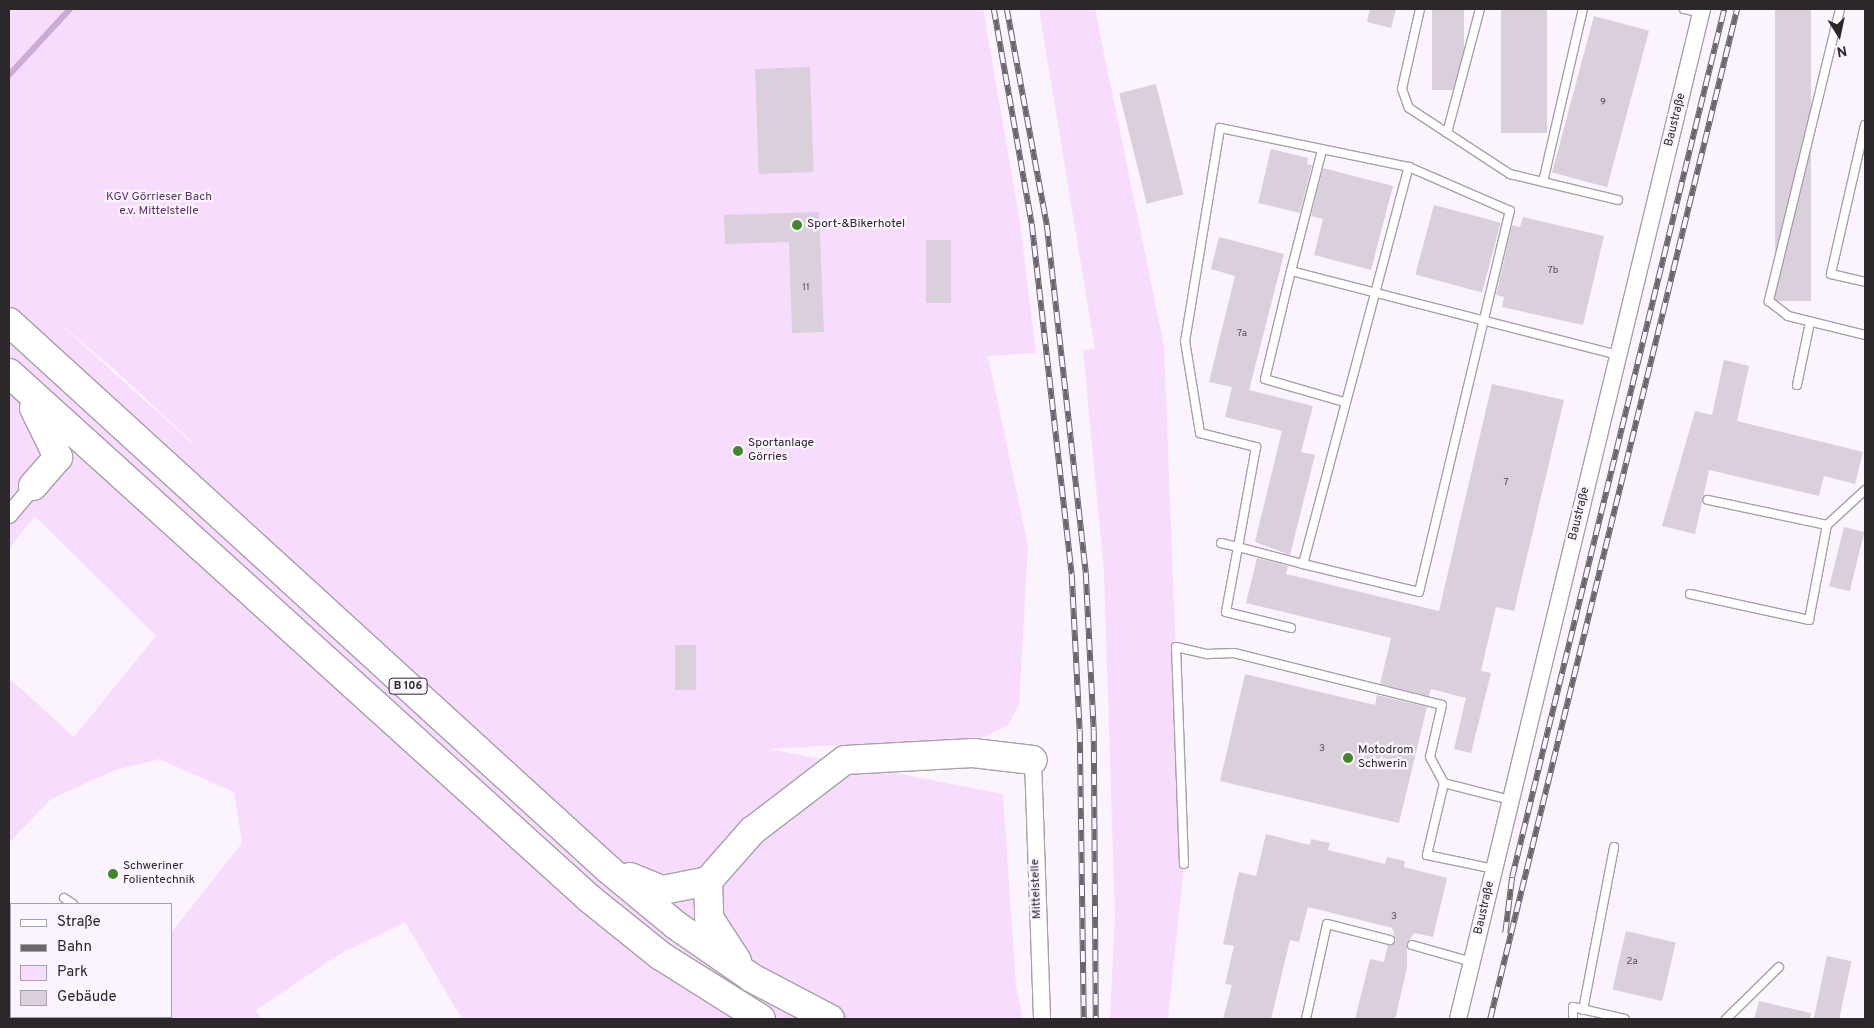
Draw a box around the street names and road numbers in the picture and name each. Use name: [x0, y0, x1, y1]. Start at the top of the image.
street label: Baustraße: [1662, 92, 1690, 148]
street label: Baustraße: [1566, 486, 1594, 542]
road number: B 106: [388, 678, 428, 694]
street label: Mittelstelle: [1029, 859, 1045, 919]
street label: Baustraße: [1472, 880, 1498, 936]

